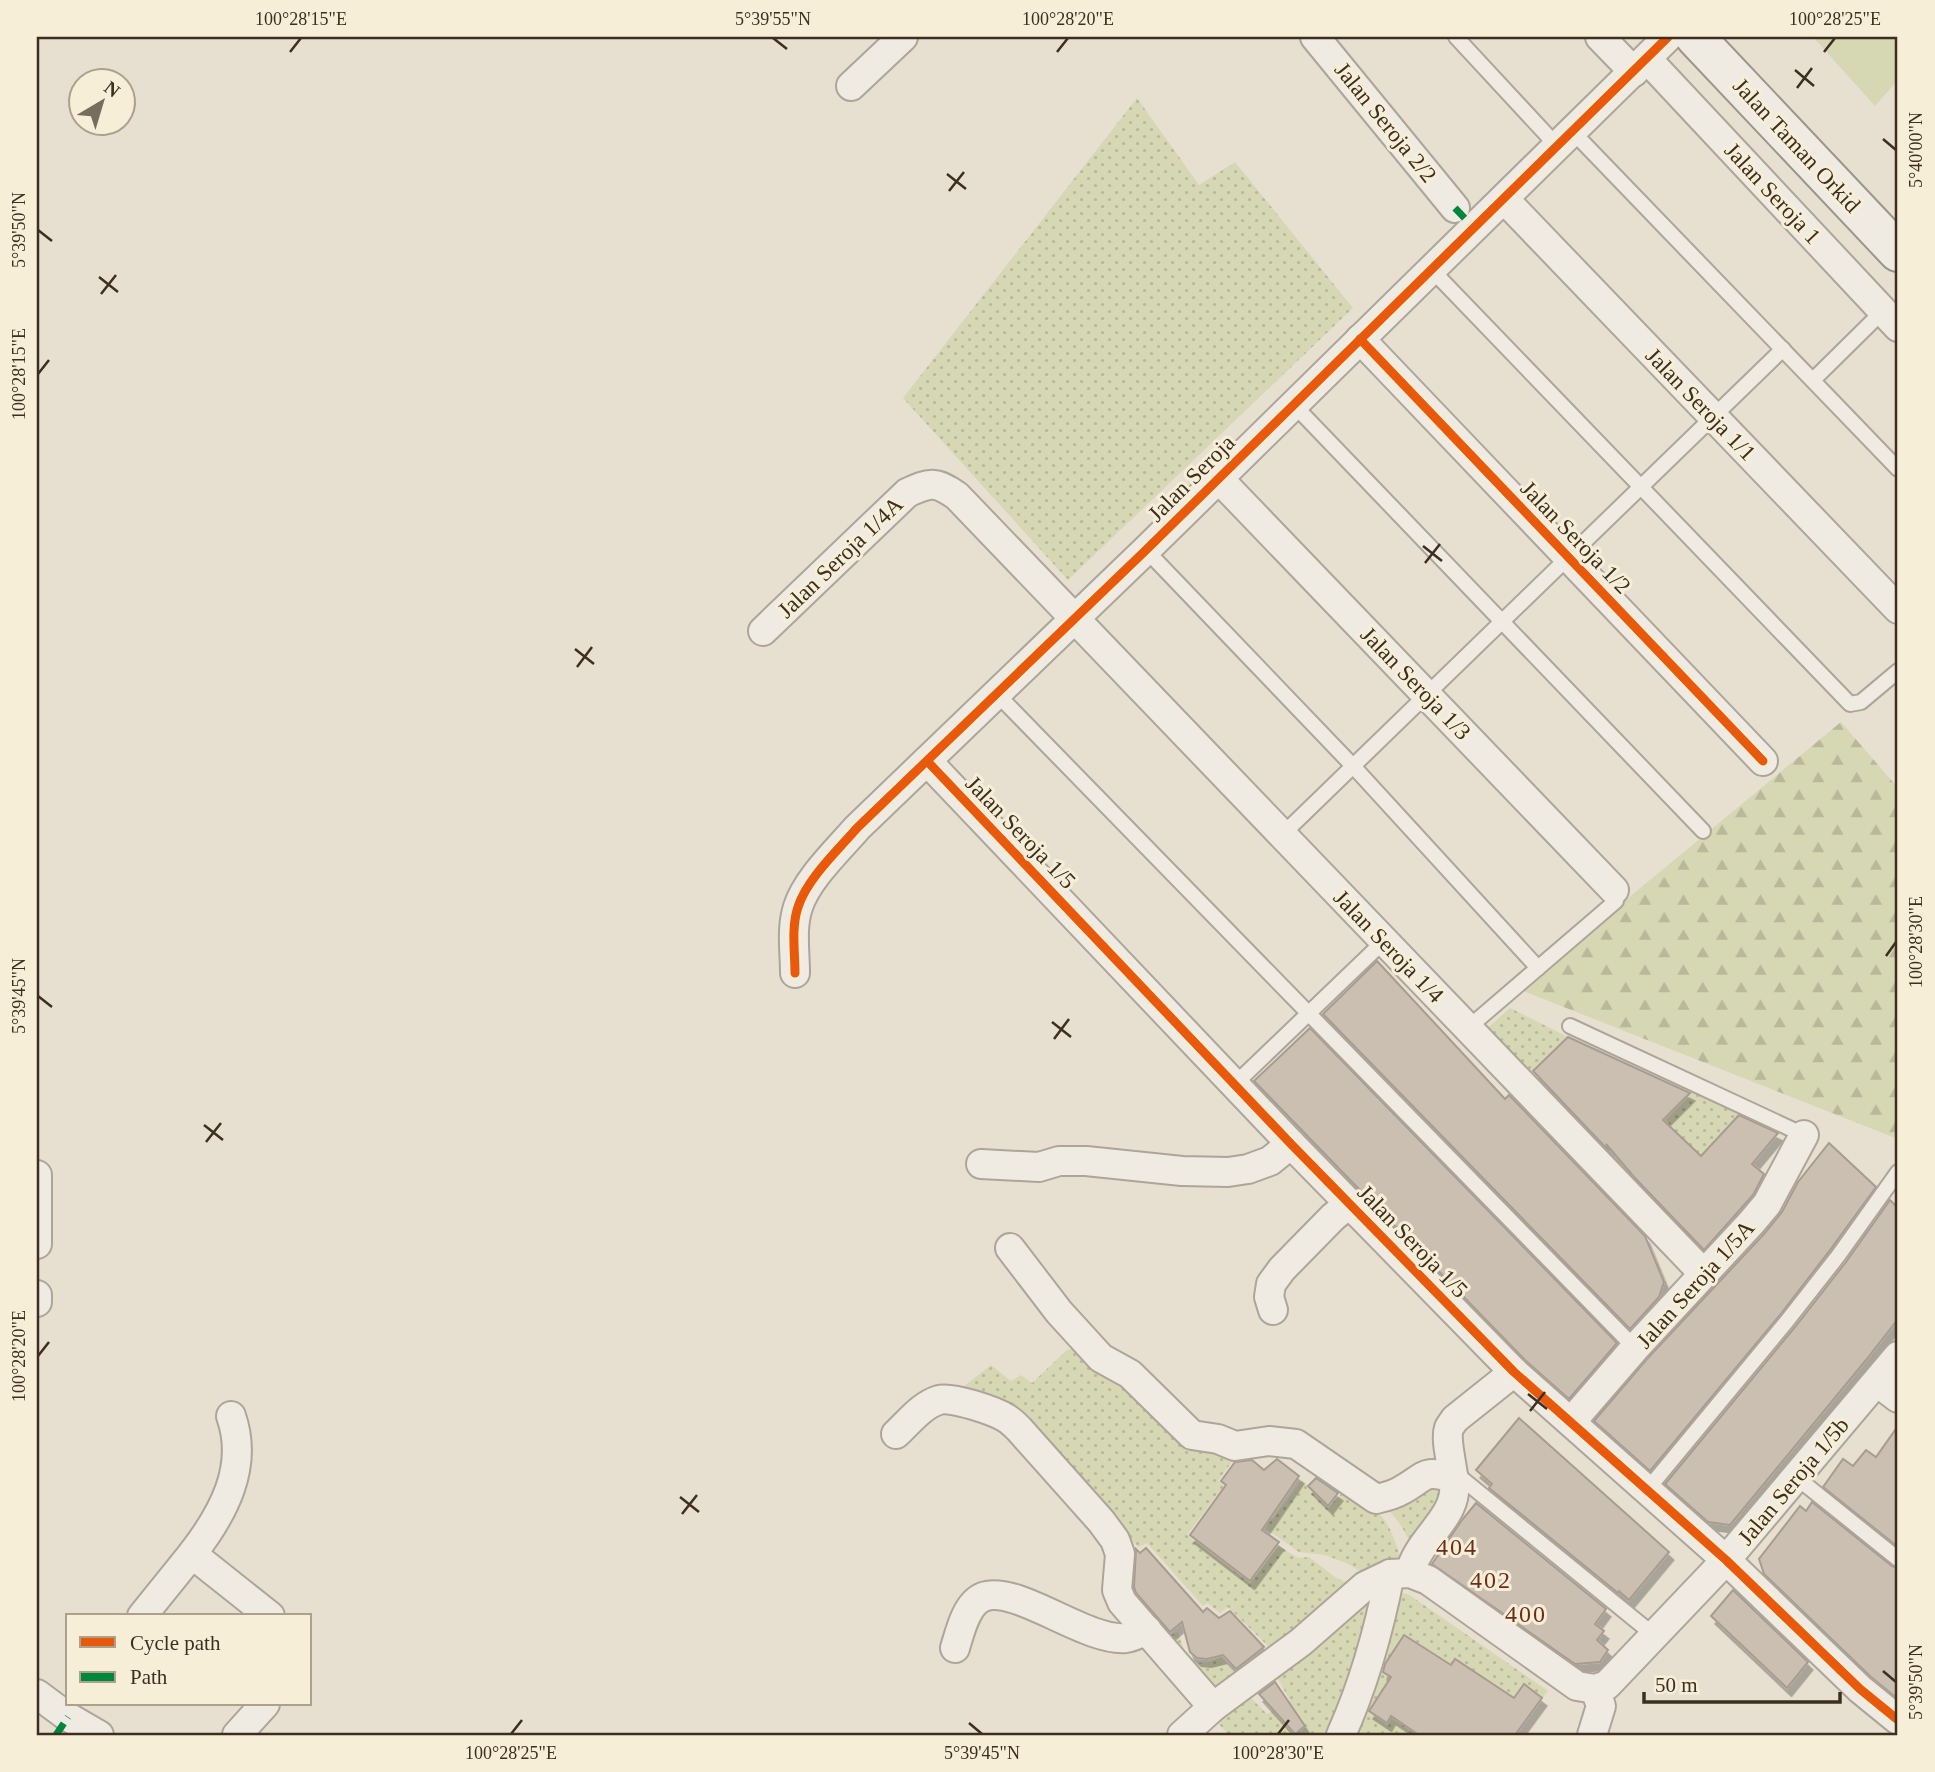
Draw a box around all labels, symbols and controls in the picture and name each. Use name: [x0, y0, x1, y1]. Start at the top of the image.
text: 100°28'15"E: [255, 9, 347, 29]
text: 5°39'55"N: [735, 9, 811, 29]
text: 100°28'20"E: [1022, 9, 1114, 29]
text: 100°28'25"E: [1789, 9, 1881, 29]
street label: Jalan Seroja 2/2: [1330, 57, 1442, 187]
north arrow: [66, 66, 136, 136]
street label: Jalan Taman Orkid: [1728, 73, 1866, 218]
text: N: [100, 76, 124, 102]
text: 5°40'00"N: [1906, 112, 1926, 188]
street label: Jalan Seroja 1: [1719, 138, 1826, 249]
text: 5°39'50"N: [9, 192, 29, 268]
text: 100°28'15"E: [9, 328, 29, 420]
street label: Jalan Seroja 1/1: [1641, 343, 1761, 466]
street label: Jalan Seroja: [1143, 430, 1240, 527]
street label: Jalan Seroja 1/2: [1516, 476, 1636, 599]
street label: Jalan Seroja 1/4A: [773, 491, 908, 623]
street label: Jalan Seroja 1/3: [1356, 622, 1476, 745]
street label: Jalan Seroja 1/5: [961, 771, 1081, 894]
street label: Jalan Seroja 1/4: [1329, 885, 1449, 1008]
text: 100°28'30"E: [1906, 896, 1926, 988]
text: 5°39'45"N: [9, 958, 29, 1034]
street label: Jalan Seroja 1/5: [1353, 1180, 1473, 1303]
street label: Jalan Seroja 1/5A: [1631, 1215, 1760, 1353]
text: 100°28'20"E: [9, 1310, 29, 1402]
street label: Jalan Seroja 1/5b: [1733, 1413, 1854, 1550]
district label: 404: [1436, 1534, 1478, 1560]
district label: 402: [1470, 1567, 1512, 1593]
district label: 400: [1505, 1601, 1547, 1627]
legend: [66, 1614, 312, 1706]
text: Cycle path: [130, 1631, 221, 1655]
text: 5°39'50"N: [1906, 1644, 1926, 1720]
scale bar: [1644, 1660, 1840, 1704]
text: Path: [130, 1665, 168, 1689]
text: 50 m: [1655, 1673, 1698, 1697]
text: 100°28'25"E: [465, 1743, 557, 1763]
text: 5°39'45"N: [944, 1743, 1020, 1763]
text: 100°28'30"E: [1232, 1743, 1324, 1763]

